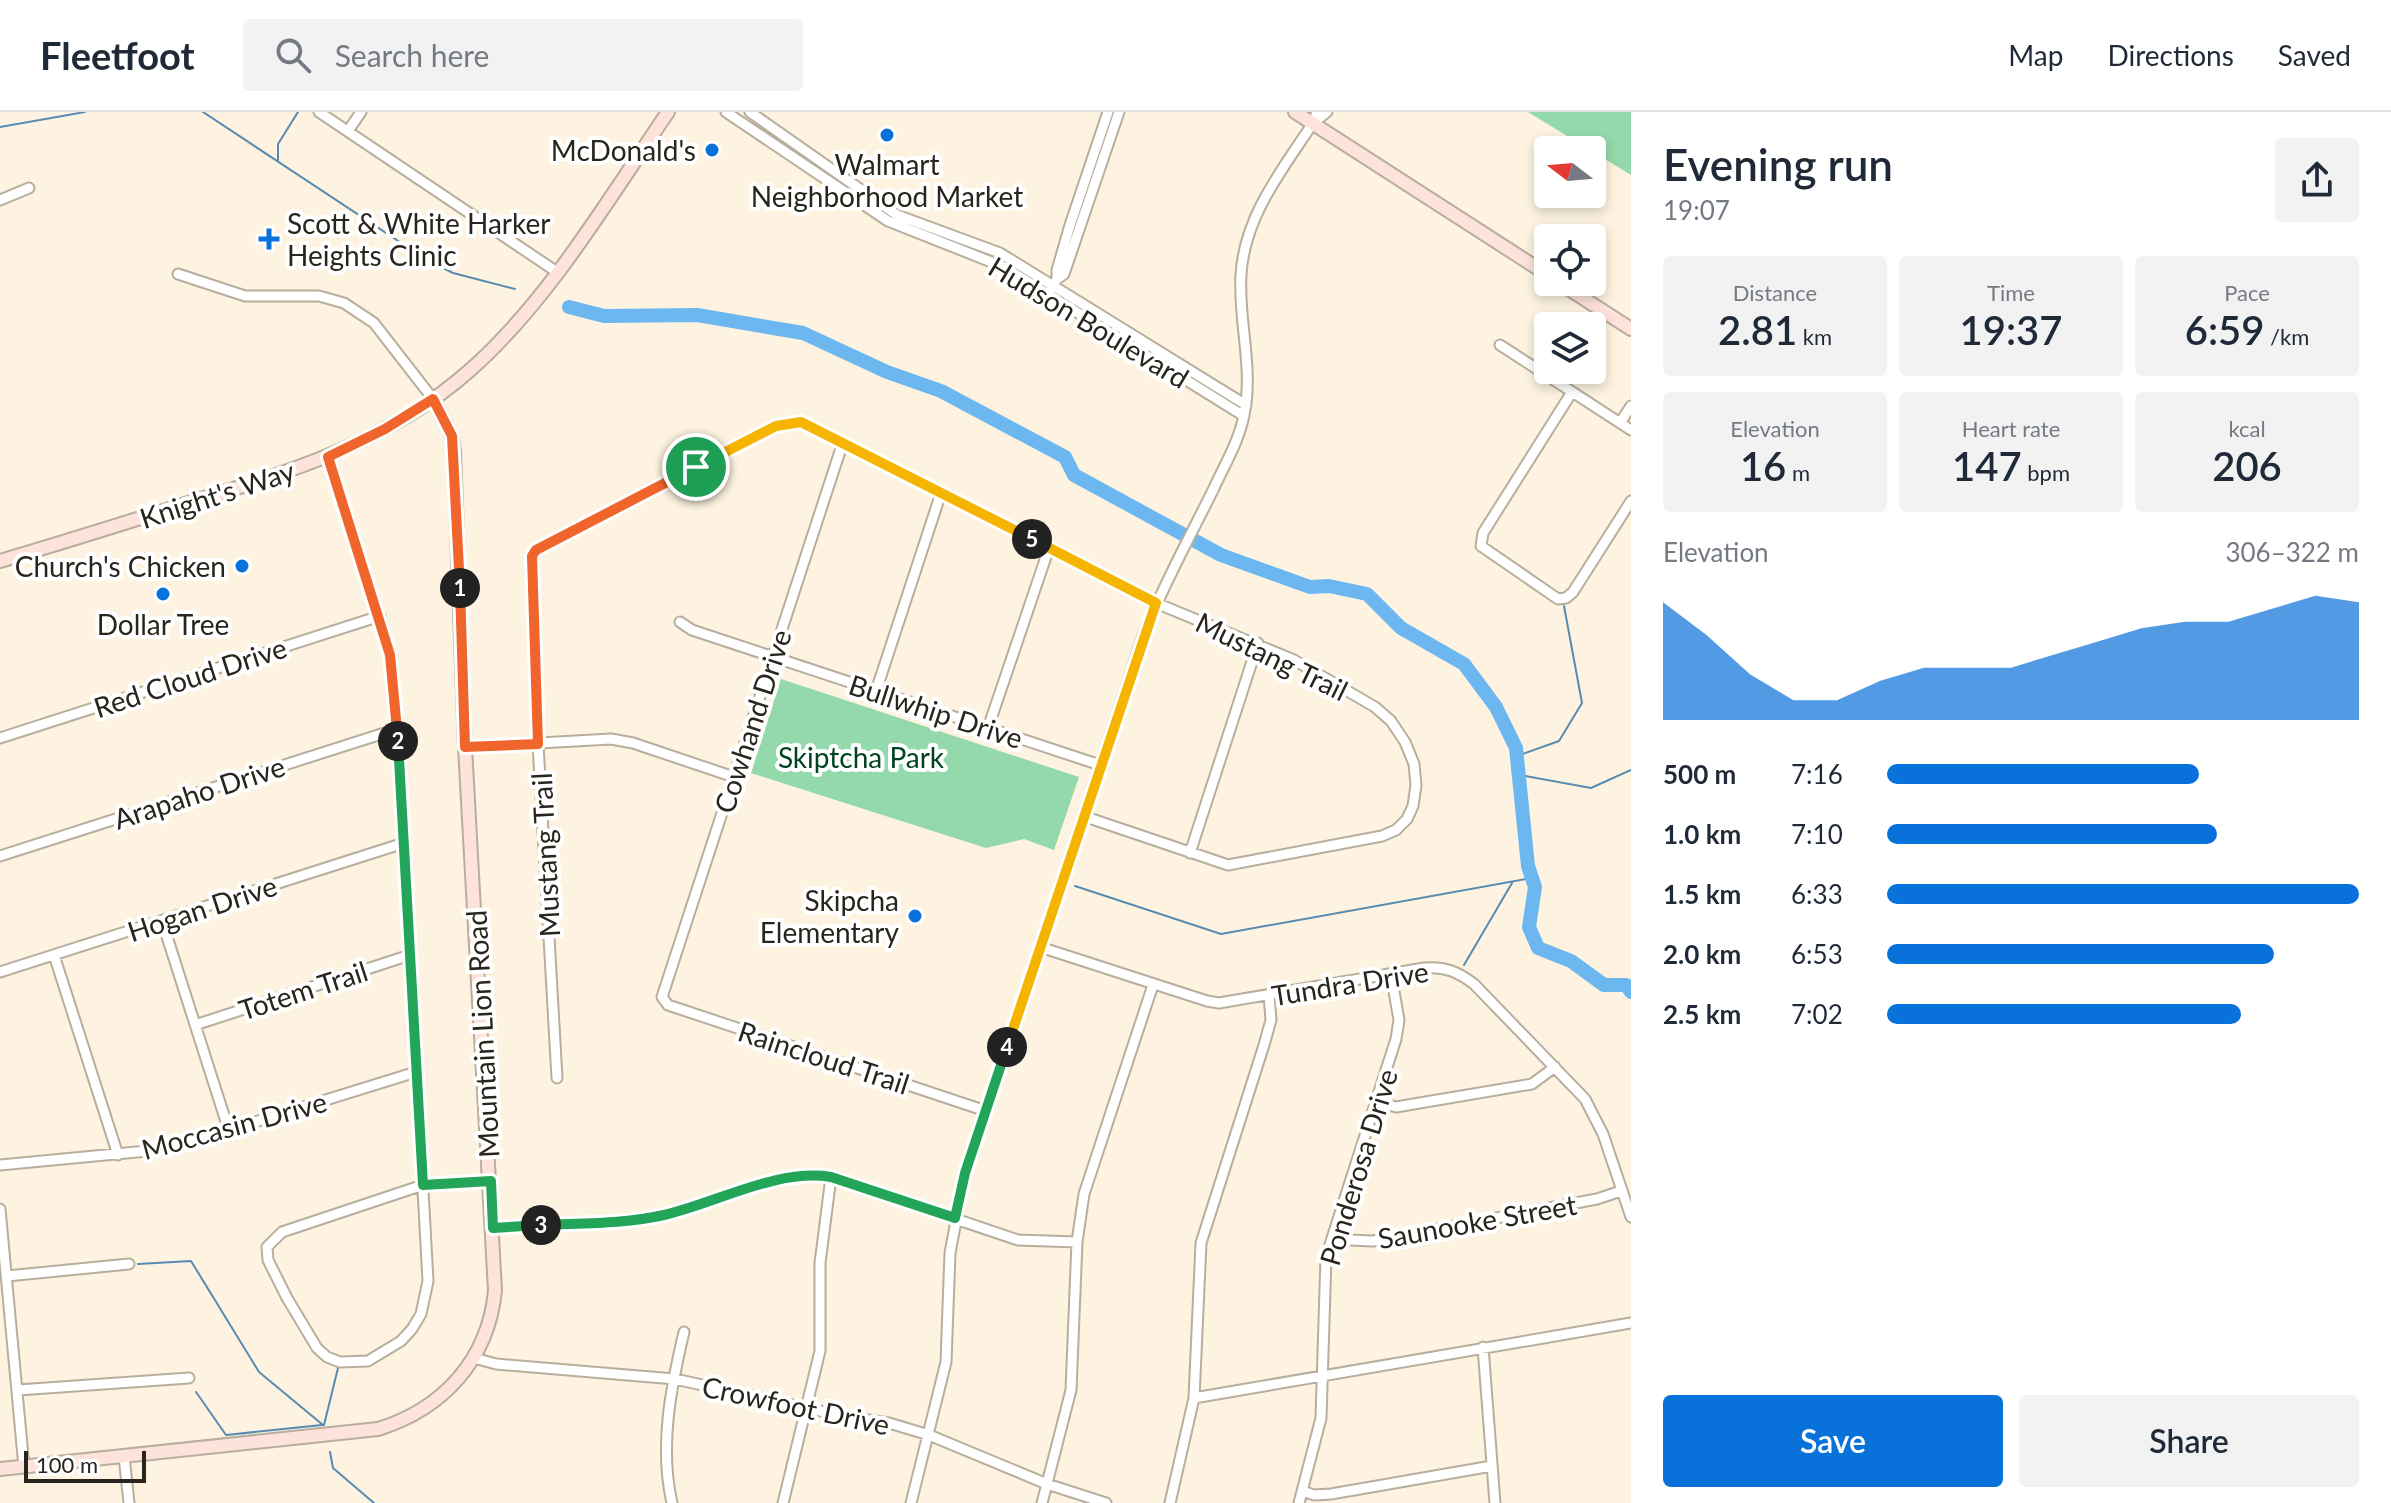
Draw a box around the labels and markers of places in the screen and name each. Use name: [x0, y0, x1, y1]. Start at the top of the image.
marker: Walmart Neighborhood Market: [878, 126, 896, 144]
place label: McDonald's: [551, 133, 696, 167]
marker: McDonald's: [703, 141, 721, 159]
place label: Walmart Neighborhood Market: [751, 147, 1023, 213]
place label: Scott & White Harker Heights Clinic: [287, 206, 550, 272]
marker: Scott & White Harker Heights Clinic: [258, 228, 280, 250]
pin: [662, 433, 730, 501]
pin: 5: [1012, 519, 1052, 559]
place label: Church's Chicken: [15, 549, 226, 583]
marker: Church's Chicken: [233, 557, 251, 575]
pin: 1: [440, 568, 480, 608]
marker: Dollar Tree: [154, 585, 172, 603]
place label: Dollar Tree: [97, 607, 229, 641]
pin: 2: [378, 721, 418, 761]
place label: Skipcha Elementary: [760, 883, 900, 949]
marker: Skipcha Elementary: [906, 907, 924, 925]
pin: 4: [987, 1027, 1027, 1067]
pin: 3: [521, 1205, 561, 1245]

